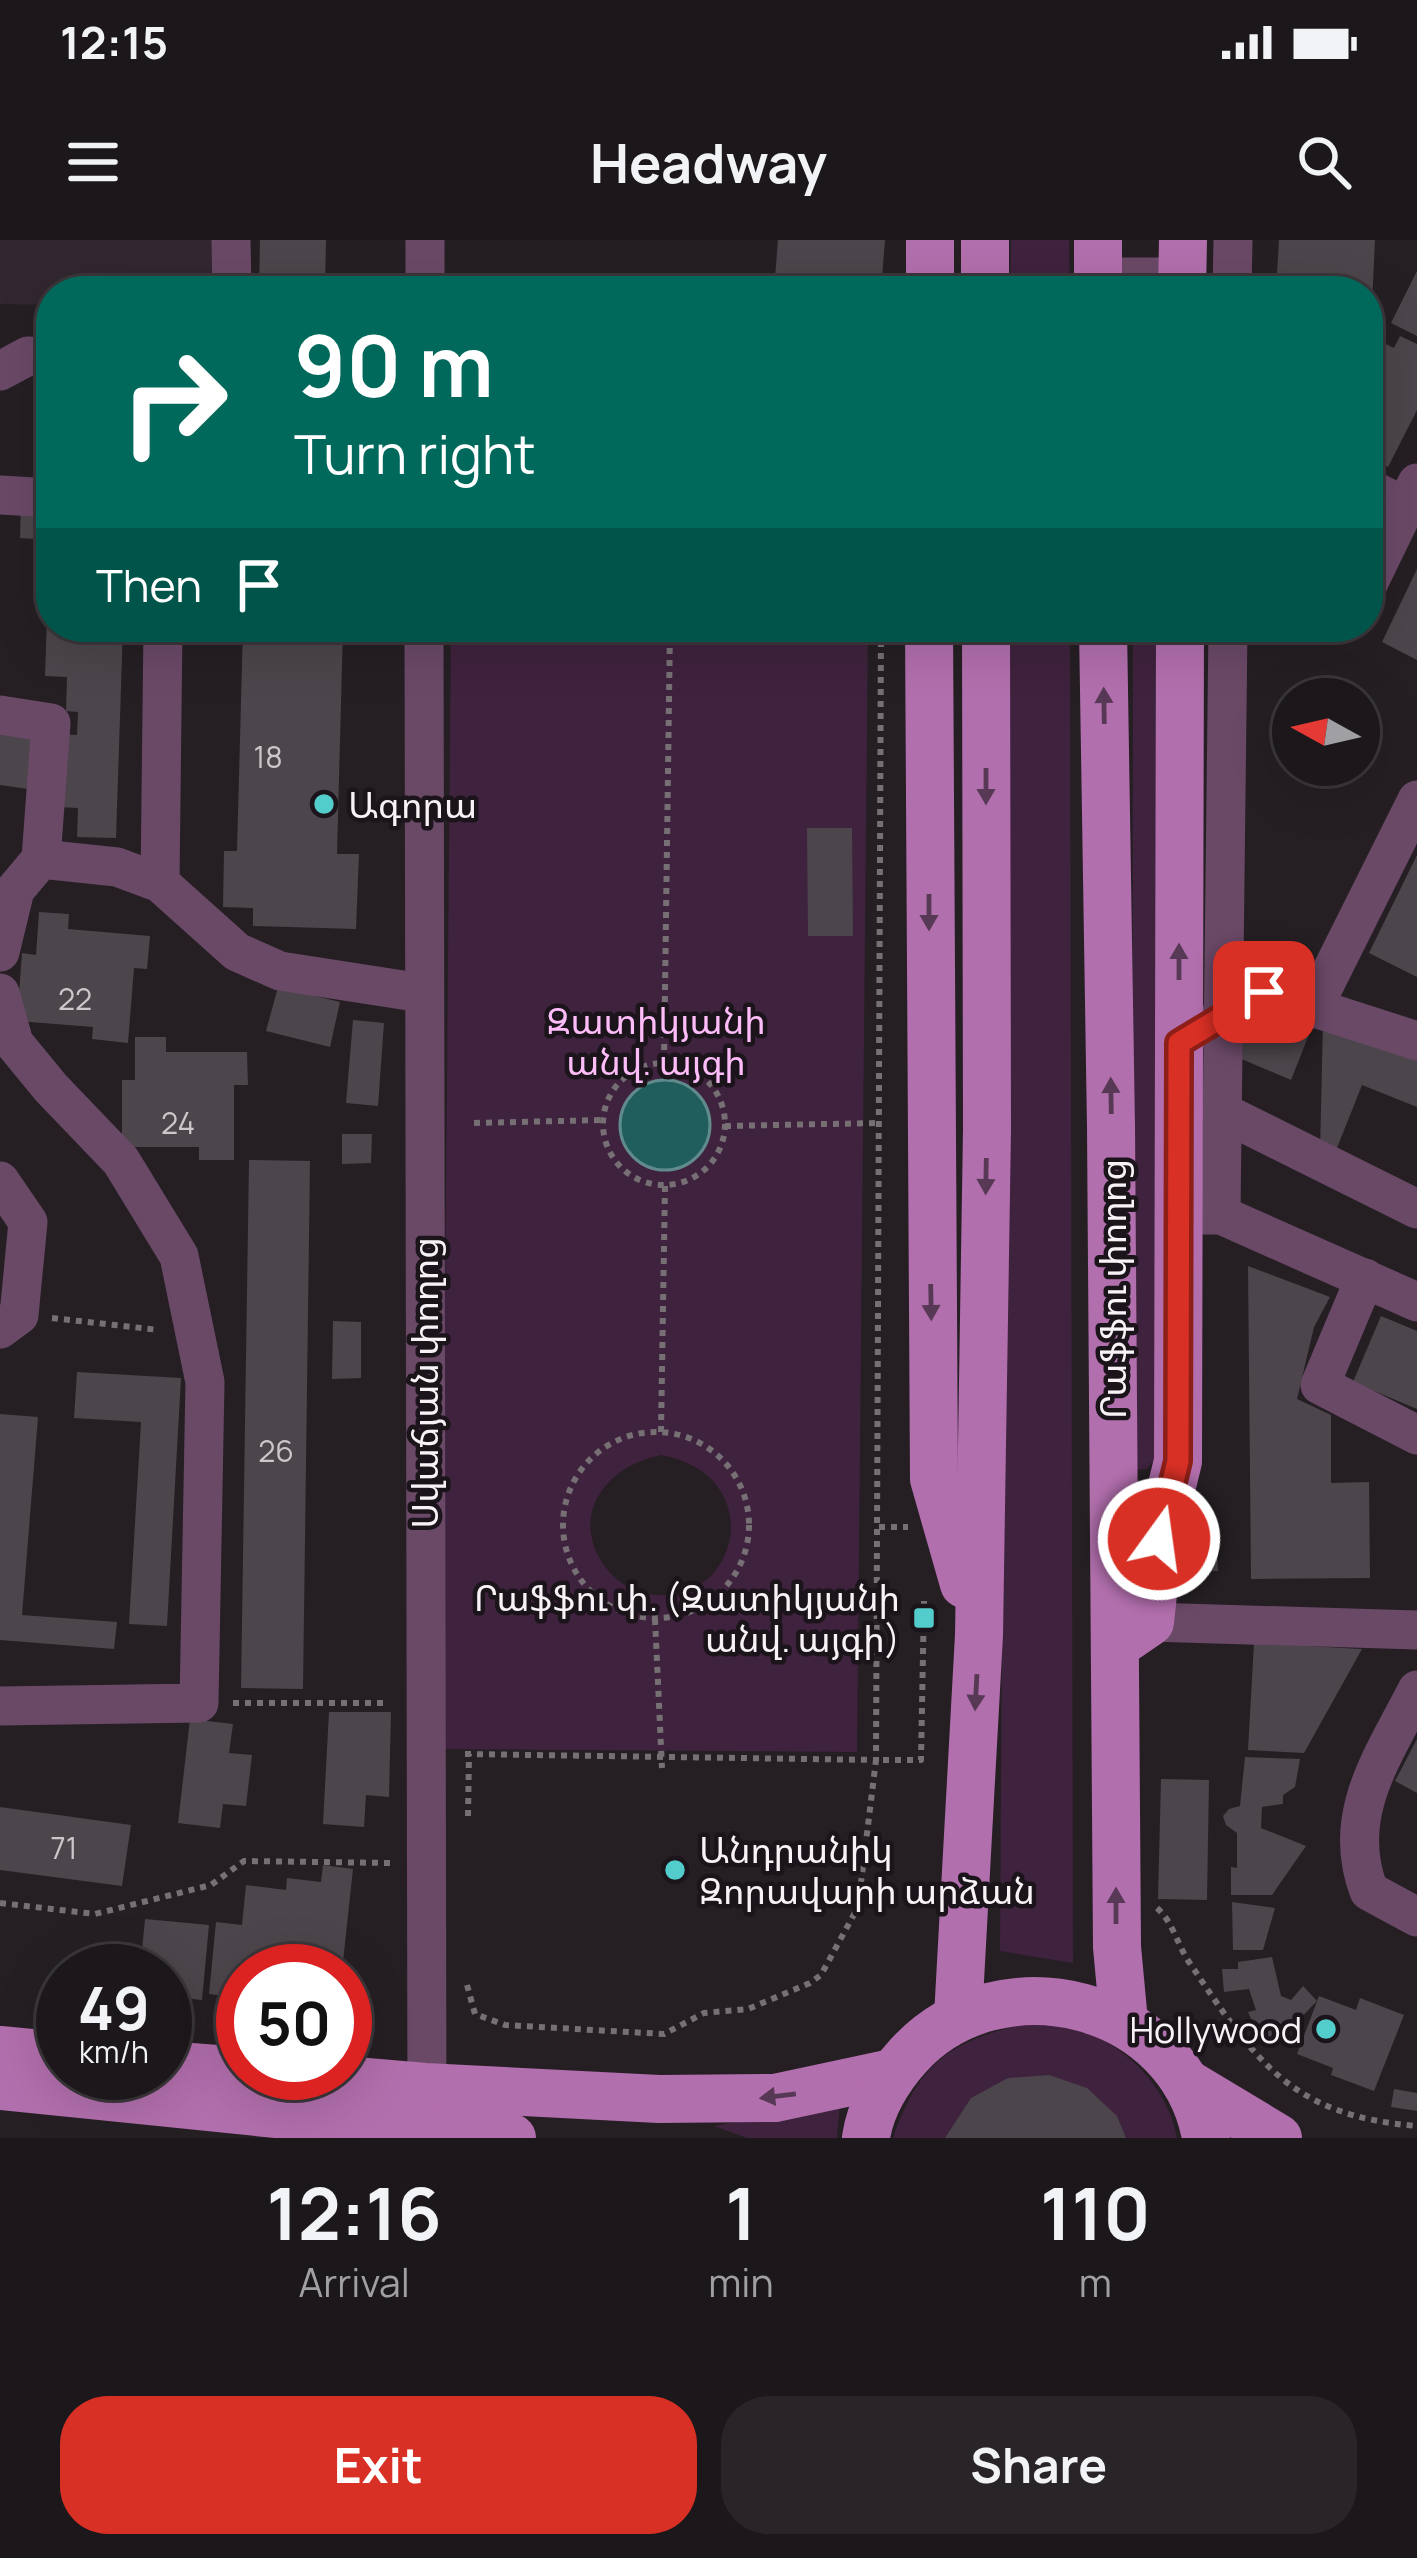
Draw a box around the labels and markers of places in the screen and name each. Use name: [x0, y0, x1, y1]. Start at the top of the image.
place label: Ագորա: [348, 780, 477, 829]
marker: Ագորա: [311, 791, 337, 817]
pin: [1213, 941, 1315, 1043]
place label: Րաֆֆու փ. (Զատիկյանի անվ. այգի): [474, 1573, 900, 1663]
marker: Րաֆֆու փ. (Զատիկյանի անվ. այգի): [911, 1605, 937, 1631]
place label: Անդրանիկ Զորավարի արձան: [699, 1825, 1035, 1915]
marker: Անդրանիկ Զորավարի արձան: [662, 1857, 688, 1883]
place label: Hollywood: [1129, 2005, 1302, 2054]
marker: Hollywood: [1313, 2016, 1339, 2042]

